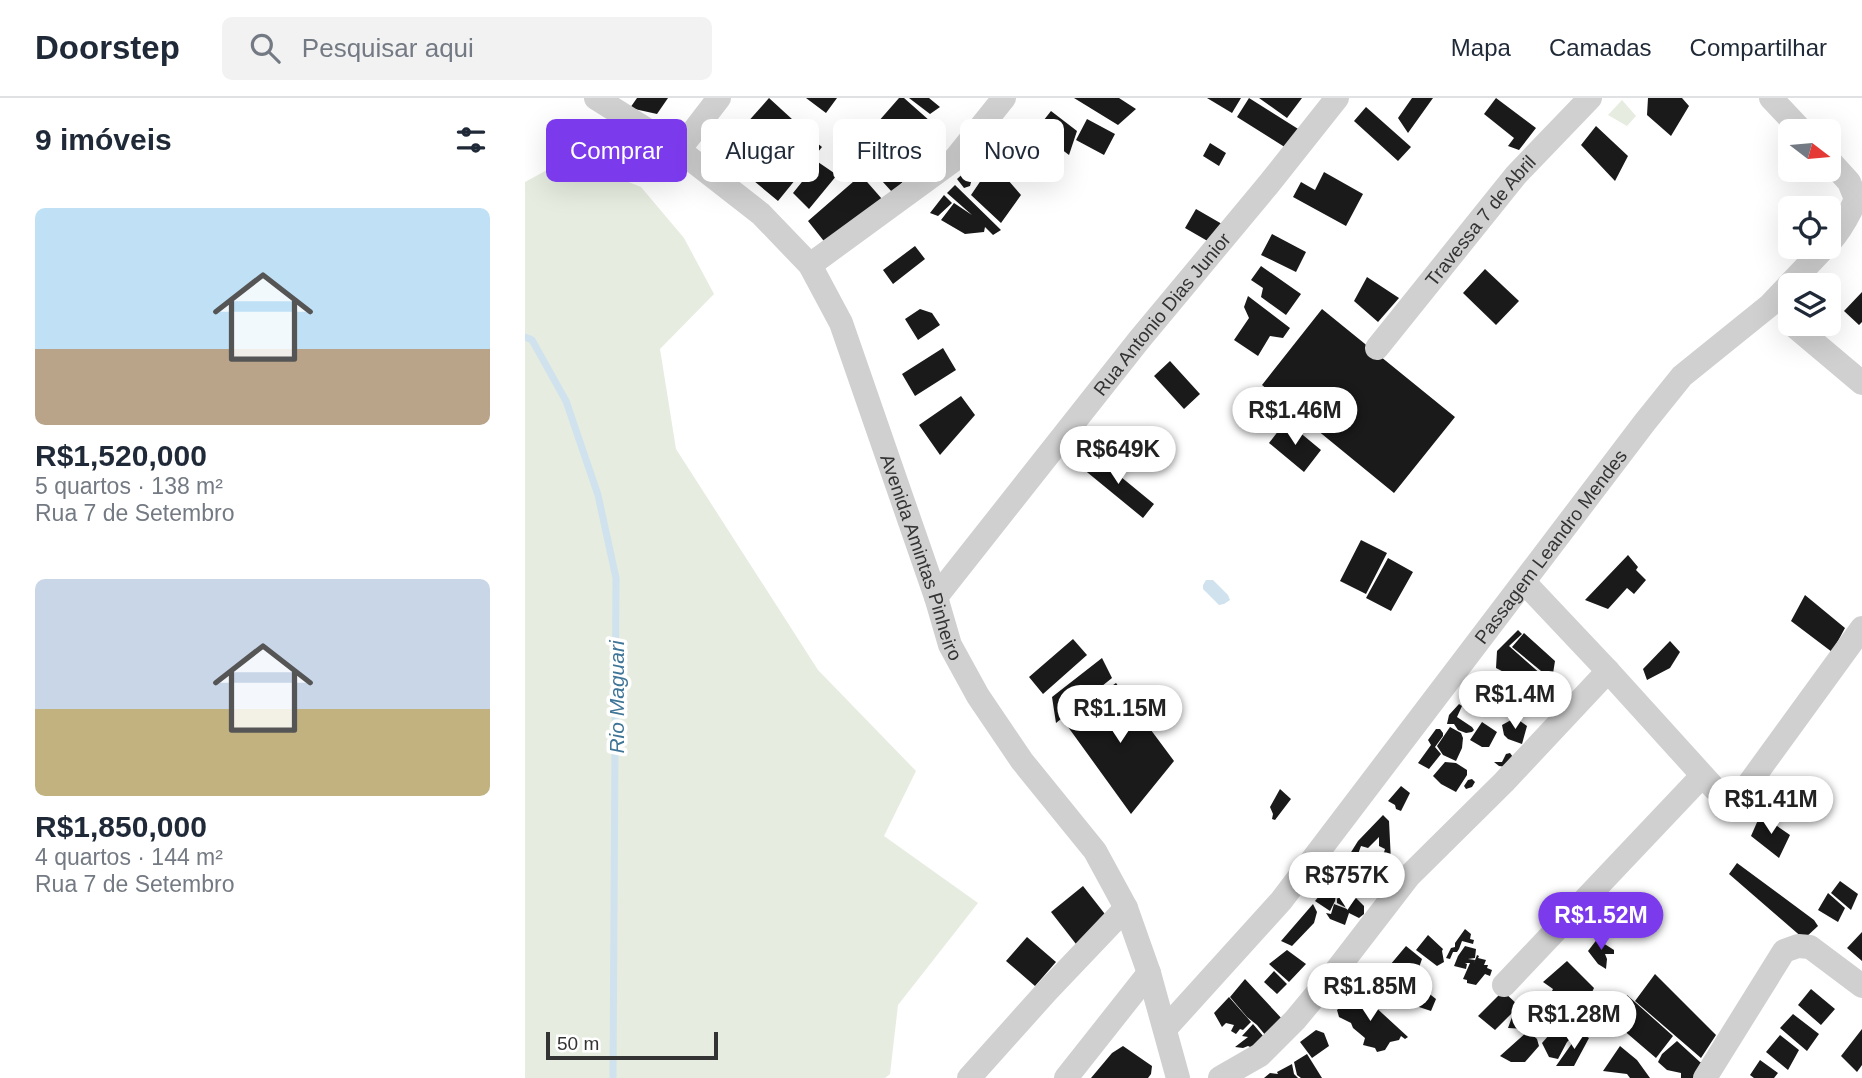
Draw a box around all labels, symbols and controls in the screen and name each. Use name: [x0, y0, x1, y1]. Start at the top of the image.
search box: [222, 17, 712, 80]
text: Doorstep: [35, 29, 180, 66]
icon: search: [246, 29, 284, 67]
text: Pesquisar aqui: [302, 33, 474, 63]
text: Mapa: [1451, 34, 1511, 61]
text: Camadas: [1549, 34, 1652, 61]
text: Compartilhar: [1690, 34, 1827, 61]
chip: Comprar: [546, 119, 687, 182]
chip: Alugar: [701, 119, 819, 182]
chip: Filtros: [833, 119, 946, 182]
chip: Novo: [960, 119, 1064, 182]
north arrow: [1778, 119, 1841, 182]
map controls: [1778, 119, 1841, 336]
icon: filters: [452, 121, 490, 159]
text: 9 imóveis: [35, 123, 172, 156]
street label: Travessa 7 de Abril: [1421, 151, 1540, 290]
button: locate: [1778, 196, 1841, 259]
street label: Rua Antonio Dias Junior: [1089, 228, 1235, 399]
icon: home: [200, 254, 326, 380]
button: layers: [1778, 273, 1841, 336]
pin: R$1.46M: [1230, 388, 1360, 447]
text: R$1.46M: [1248, 397, 1342, 423]
pin: R$649K: [1061, 426, 1175, 486]
text: R$649K: [1076, 436, 1160, 462]
text: R$1,520,000: [35, 439, 207, 472]
street label: Passagem Leandro Mendes: [1470, 445, 1631, 648]
street label: Avenida Amintas Pinheiro: [877, 451, 967, 664]
text: 5 quartos · 138 m²: [35, 473, 223, 499]
text: Rua 7 de Setembro: [35, 500, 234, 526]
icon: home: [200, 625, 326, 751]
water label: Rio Maguari: [605, 639, 628, 754]
pin: R$1.4M: [1458, 672, 1572, 731]
text: R$1.4M: [1475, 681, 1555, 707]
pin: R$1.15M: [1055, 686, 1185, 745]
text: R$1.15M: [1073, 695, 1167, 721]
pin: R$1.41M: [1706, 776, 1836, 836]
text: R$1.41M: [1724, 786, 1818, 812]
text: R$1,850,000: [35, 810, 207, 843]
text: 4 quartos · 144 m²: [35, 844, 223, 870]
pin: R$757K: [1290, 852, 1404, 912]
text: R$757K: [1305, 862, 1389, 888]
text: Rua 7 de Setembro: [35, 871, 234, 897]
pin: R$1.52M: [1536, 892, 1666, 952]
text: R$1.52M: [1554, 902, 1648, 928]
pin: R$1.85M: [1305, 964, 1435, 1023]
text: R$1.85M: [1323, 973, 1417, 999]
pin: R$1.28M: [1509, 992, 1639, 1051]
text: R$1.28M: [1527, 1001, 1621, 1027]
scale bar: [546, 1029, 717, 1061]
text: 50 m: [557, 1033, 599, 1054]

